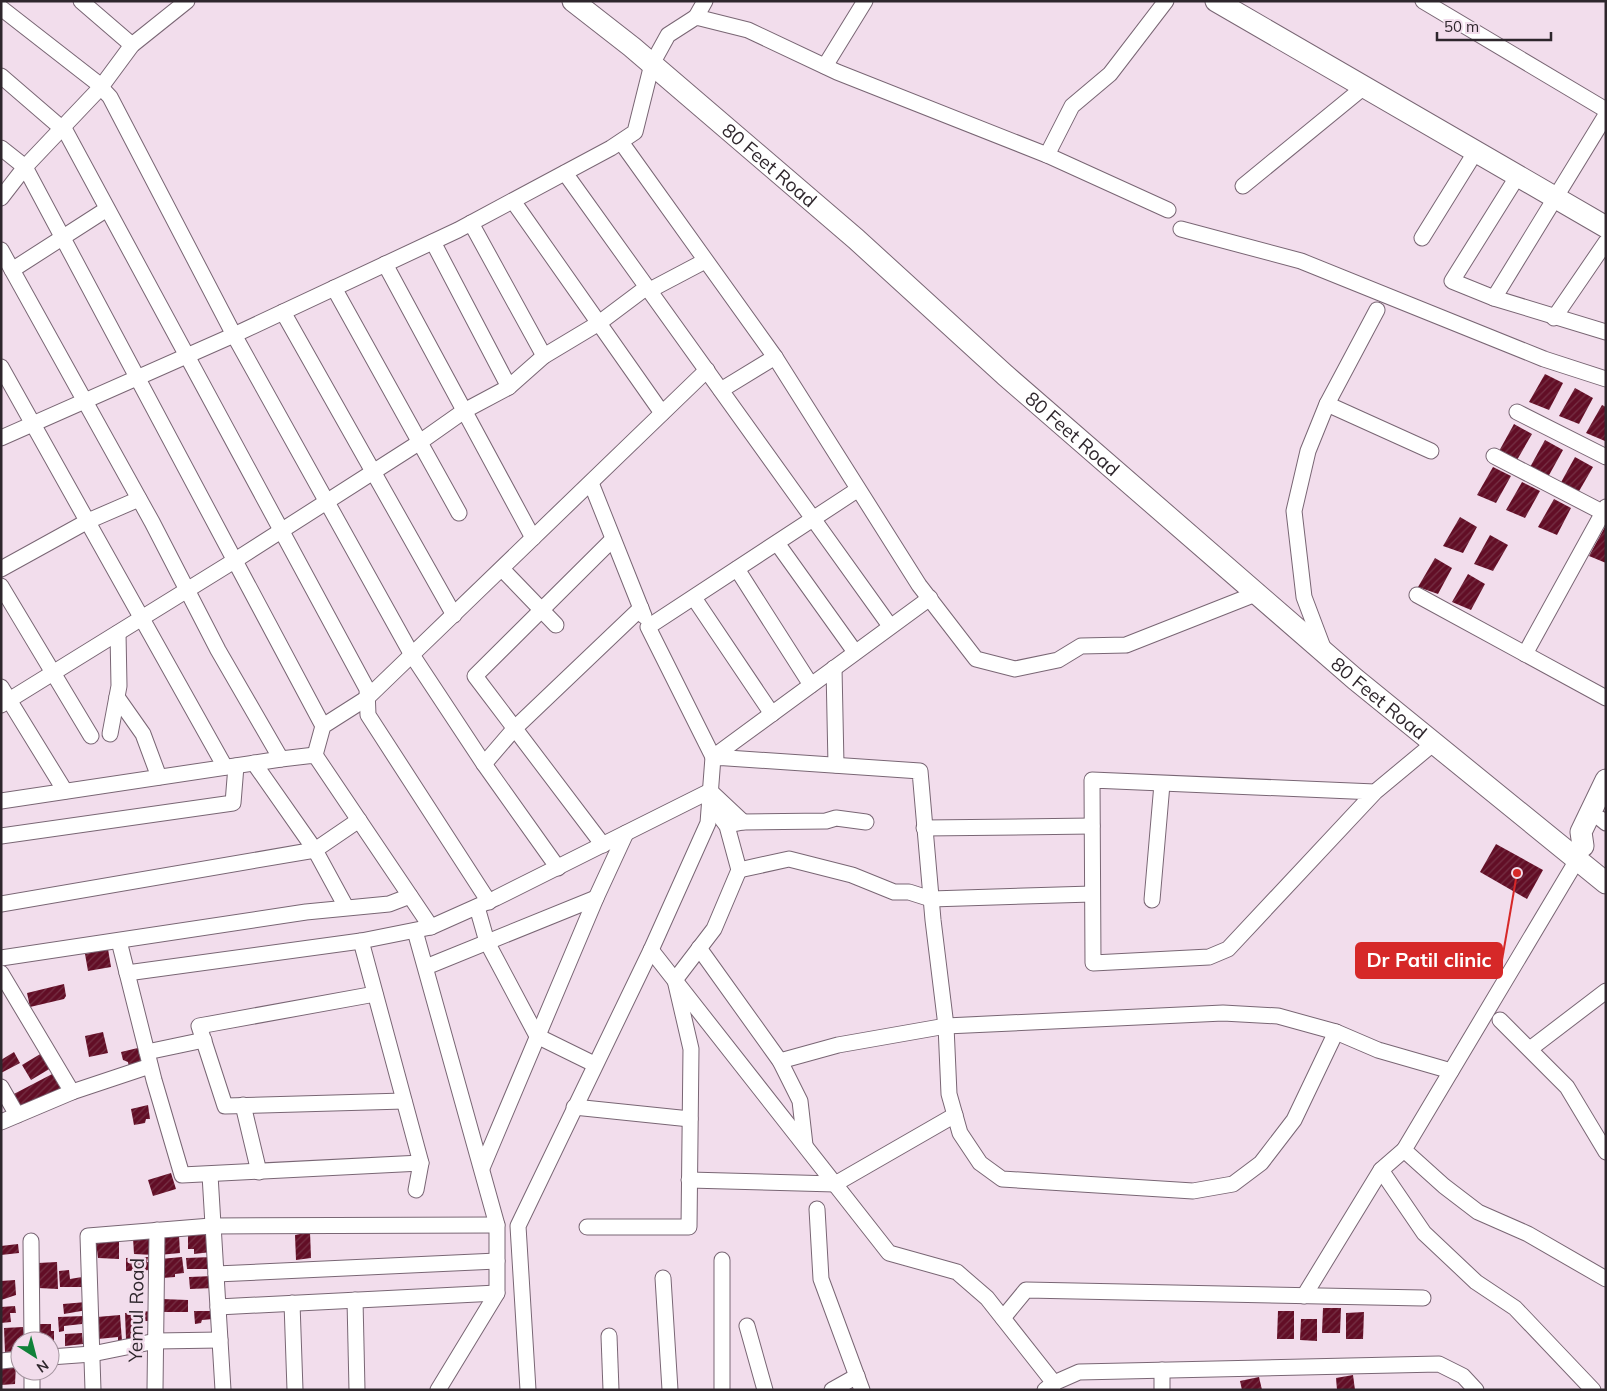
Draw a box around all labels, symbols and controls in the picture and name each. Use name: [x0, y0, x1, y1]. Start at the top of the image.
scale bar: [1437, 10, 1551, 42]
text: 50 m: [1444, 17, 1479, 36]
street label: 80 Feet Road: [717, 118, 822, 212]
street label: 80 Feet Road: [1020, 386, 1125, 481]
street label: 80 Feet Road: [1326, 652, 1432, 745]
callout: Dr Patil clinic: [1356, 943, 1502, 978]
text: Dr Patil clinic: [1366, 947, 1492, 972]
street label: Yemul Road: [123, 1258, 149, 1363]
north arrow: [10, 1331, 60, 1381]
text: N: [33, 1356, 52, 1377]

